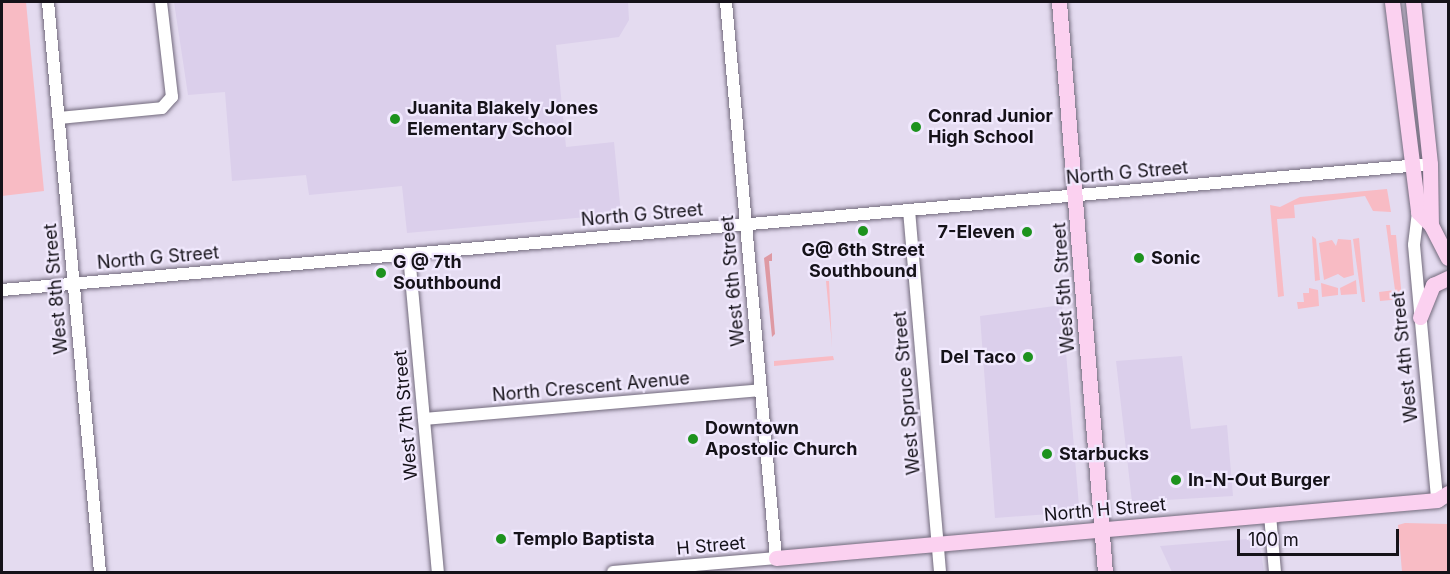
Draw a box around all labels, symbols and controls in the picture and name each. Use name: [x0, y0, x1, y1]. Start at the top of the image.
place label: Juanita Blakely Jones Elementary School: [407, 98, 598, 140]
place label: Conrad Junior High School: [928, 106, 1053, 148]
marker: Juanita Blakely Jones Elementary School: [388, 112, 402, 126]
marker: Conrad Junior High School: [909, 120, 923, 134]
street label: North G Street: [1065, 157, 1189, 189]
street label: North G Street: [580, 199, 704, 231]
street label: West 6th Street: [717, 215, 749, 347]
place label: 7-Eleven: [938, 221, 1015, 243]
street label: West 5th Street: [1049, 222, 1079, 354]
street label: West 8th Street: [40, 223, 72, 355]
marker: G@ 6th Street Southbound: [856, 224, 870, 238]
marker: 7-Eleven: [1020, 225, 1034, 239]
place label: G@ 6th Street Southbound: [801, 240, 925, 282]
street label: North G Street: [96, 242, 220, 274]
place label: Sonic: [1151, 247, 1200, 269]
marker: Sonic: [1132, 251, 1146, 265]
place label: G @ 7th Southbound: [393, 252, 501, 294]
marker: G @ 7th Southbound: [374, 266, 388, 280]
street label: West 4th Street: [1387, 290, 1423, 424]
street label: West Spruce Street: [889, 310, 925, 476]
place label: Del Taco: [940, 346, 1016, 368]
street label: West 7th Street: [390, 349, 422, 481]
marker: Del Taco: [1021, 350, 1035, 364]
street label: North Crescent Avenue: [491, 368, 691, 406]
place label: Downtown Apostolic Church: [705, 418, 857, 460]
marker: Downtown Apostolic Church: [686, 432, 700, 446]
place label: Starbucks: [1059, 443, 1149, 465]
marker: Starbucks: [1040, 447, 1054, 461]
place label: In-N-Out Burger: [1188, 469, 1330, 491]
marker: In-N-Out Burger: [1169, 473, 1183, 487]
street label: North H Street: [1043, 494, 1167, 526]
scale bar: [1240, 517, 1402, 555]
place label: Templo Baptista: [513, 528, 655, 550]
text: 100 m: [1248, 529, 1299, 550]
marker: Templo Baptista: [494, 532, 508, 546]
street label: H Street: [676, 532, 746, 560]

